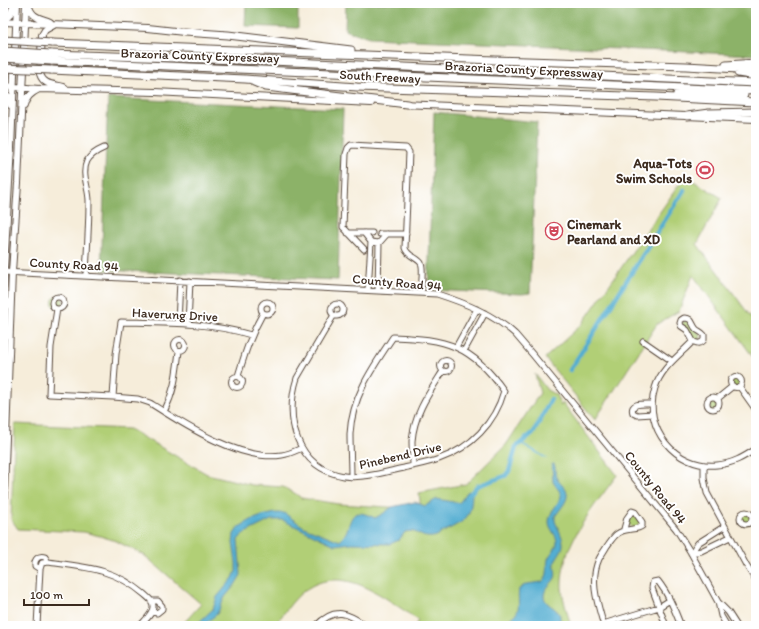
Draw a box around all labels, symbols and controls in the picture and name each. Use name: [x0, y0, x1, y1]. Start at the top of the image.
street label: Brazoria County Expressway: [120, 45, 280, 66]
street label: Brazoria County Expressway: [444, 58, 604, 81]
street label: South Freeway: [339, 67, 421, 86]
place label: Aqua-Tots Swim Schools: [616, 156, 692, 186]
sports icon: Aqua-Tots Swim Schools: [695, 160, 715, 180]
place label: Cinemark Pearland and XD: [567, 217, 661, 247]
theatre icon: Cinemark Pearland and XD: [544, 221, 564, 241]
street label: County Road 94: [29, 255, 119, 274]
street label: County Road 94: [352, 271, 442, 294]
street label: Haverung Drive: [132, 305, 218, 324]
street label: Pinebend Drive: [358, 439, 443, 472]
street label: County Road 94: [622, 448, 690, 527]
scale bar: [24, 581, 89, 607]
text: 100 m: [30, 588, 63, 602]

